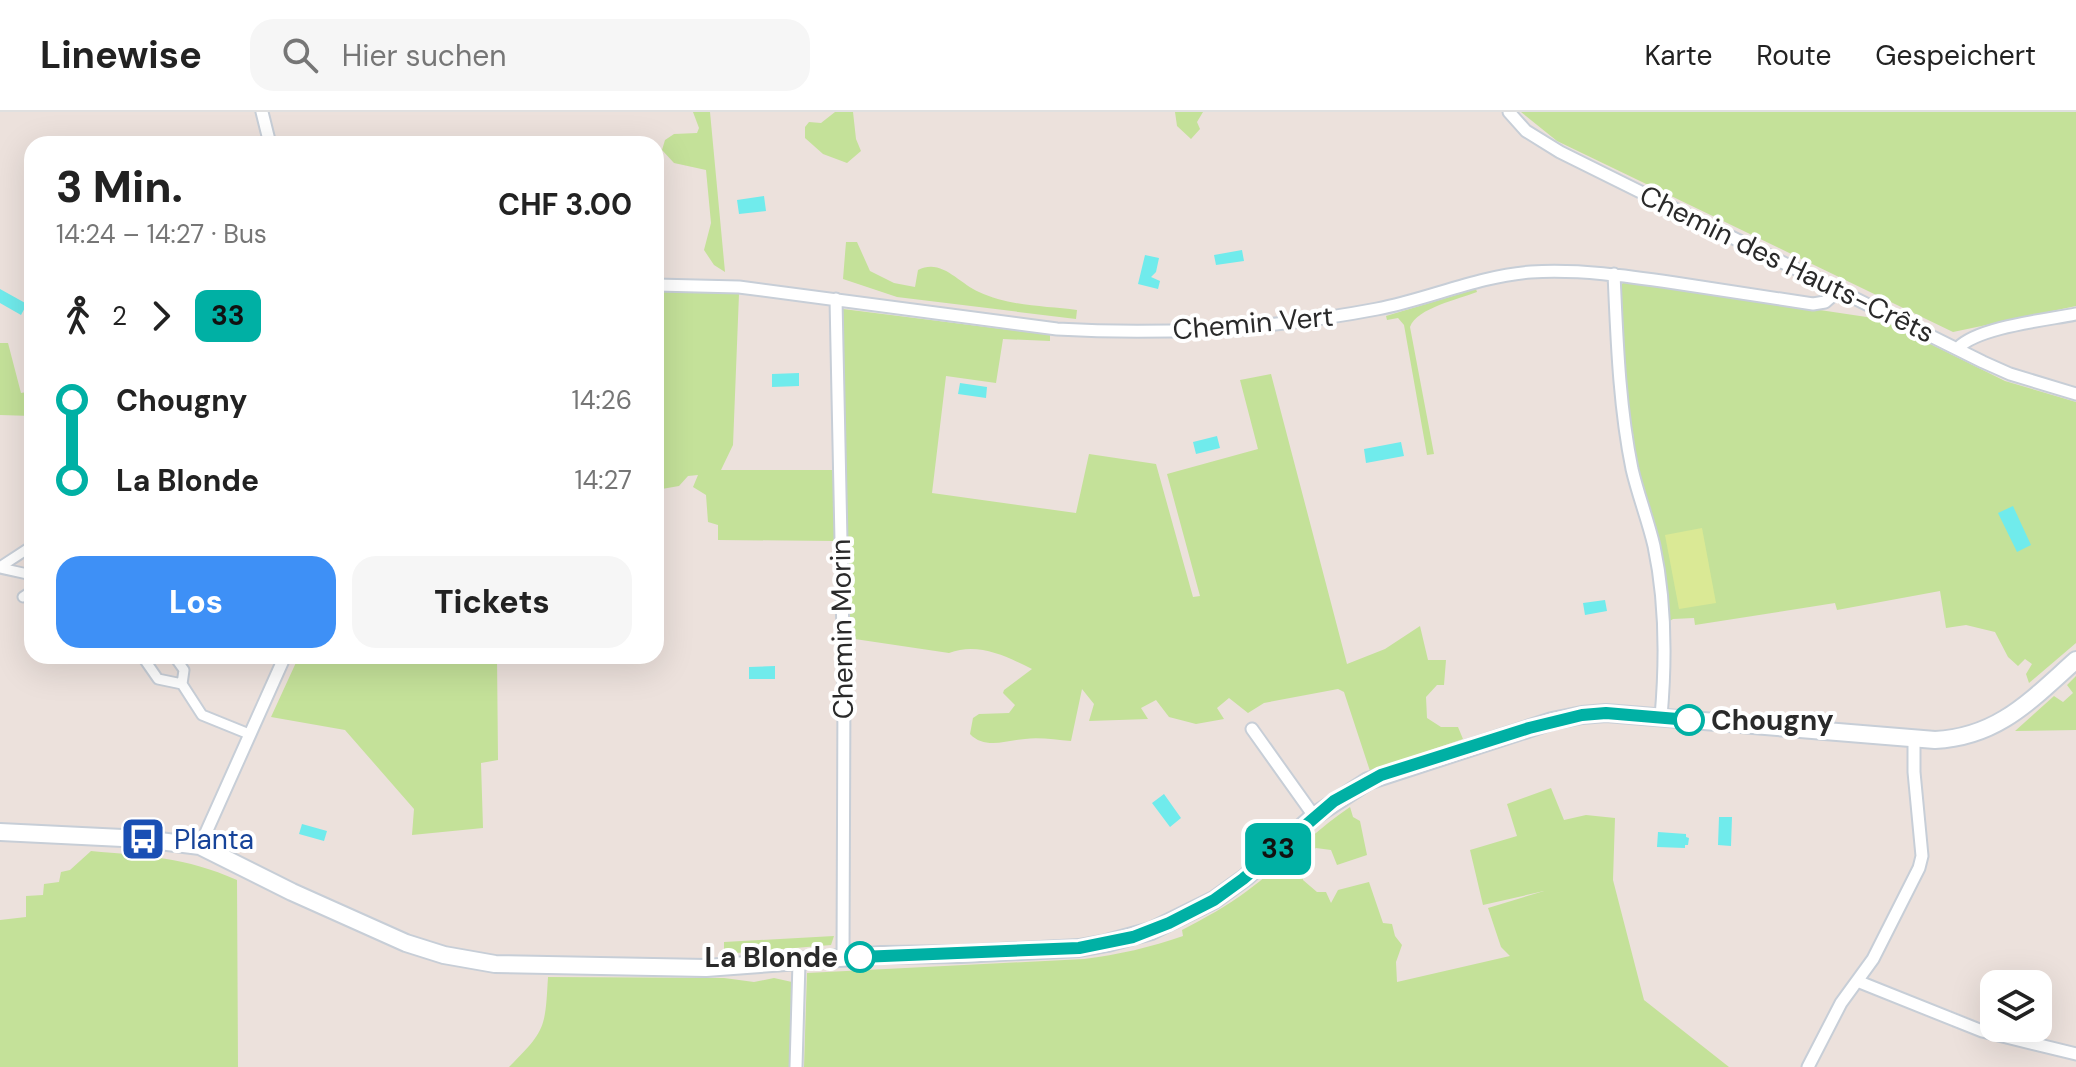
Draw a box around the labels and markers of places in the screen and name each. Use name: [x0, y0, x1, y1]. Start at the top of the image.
place label: Chougny: [1711, 702, 1834, 739]
marker: Chougny: [1674, 705, 1704, 735]
bus stop icon: Planta: [119, 815, 167, 863]
place label: Planta: [174, 821, 254, 858]
place label: La Blonde: [704, 939, 838, 976]
marker: La Blonde: [845, 942, 875, 972]

